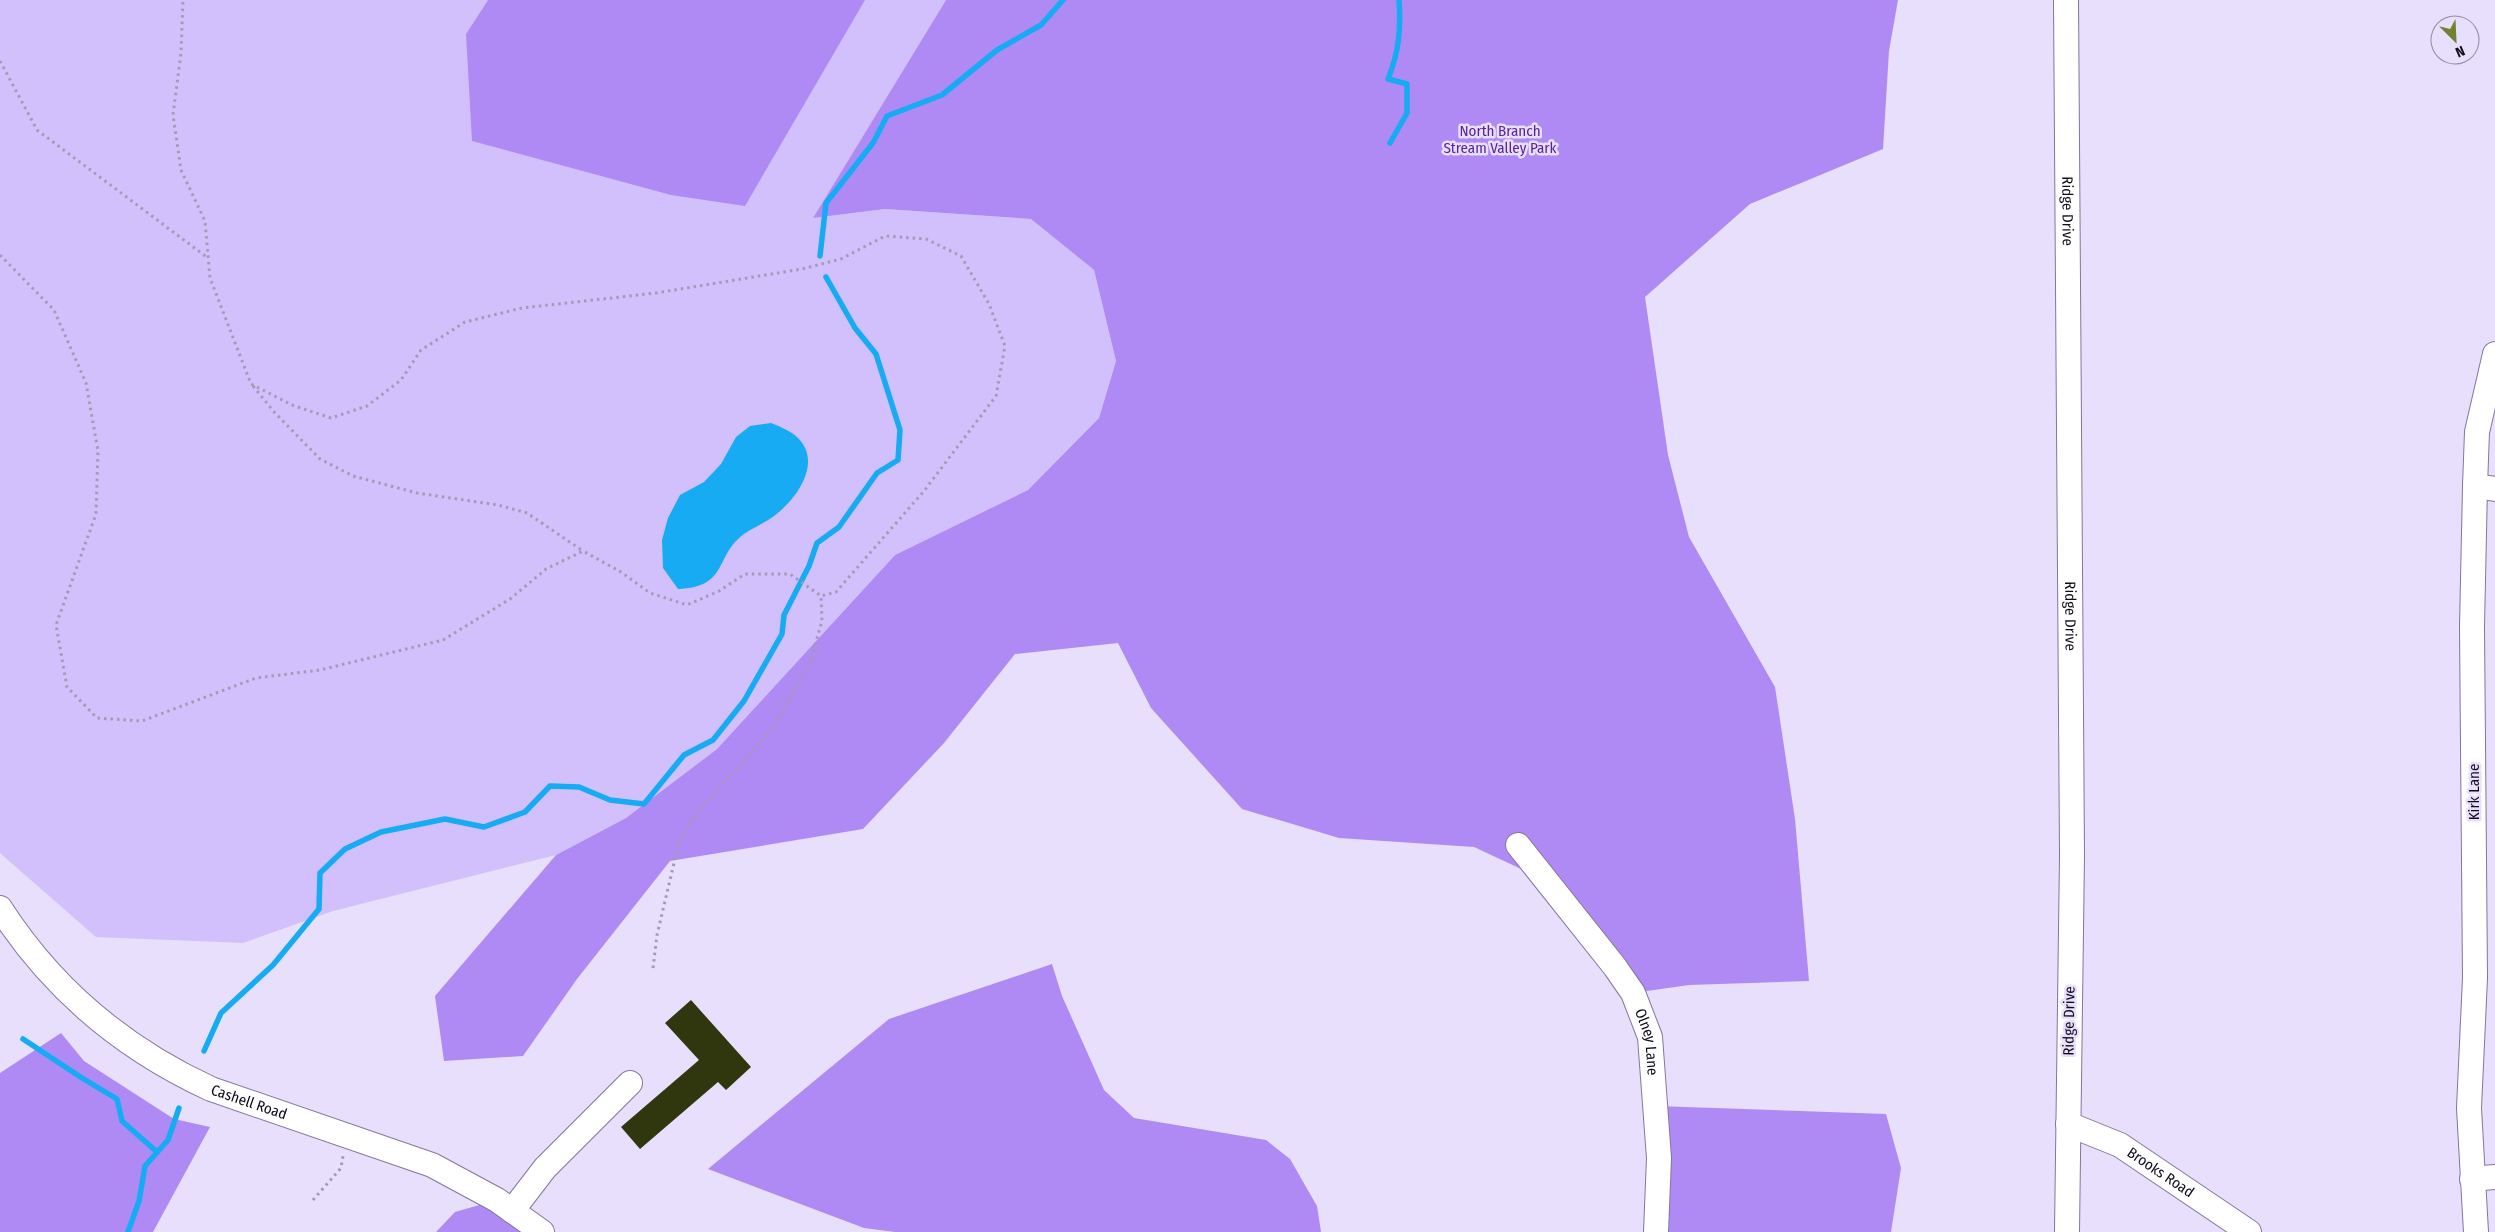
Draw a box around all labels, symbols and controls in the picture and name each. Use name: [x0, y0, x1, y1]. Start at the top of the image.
north arrow: [2430, 15, 2480, 65]
text: N: [2453, 42, 2467, 61]
park label: North Branch Stream Valley Park: [1443, 122, 1557, 157]
street label: Ridge Drive: [2058, 176, 2077, 246]
street label: Ridge Drive: [2061, 581, 2080, 651]
street label: Kirk Lane: [2465, 764, 2483, 820]
street label: Ridge Drive: [2059, 986, 2079, 1056]
street label: Olney Lane: [1631, 1006, 1662, 1076]
street label: Cashell Road: [209, 1081, 289, 1123]
street label: Brooks Road: [2124, 1143, 2197, 1201]

